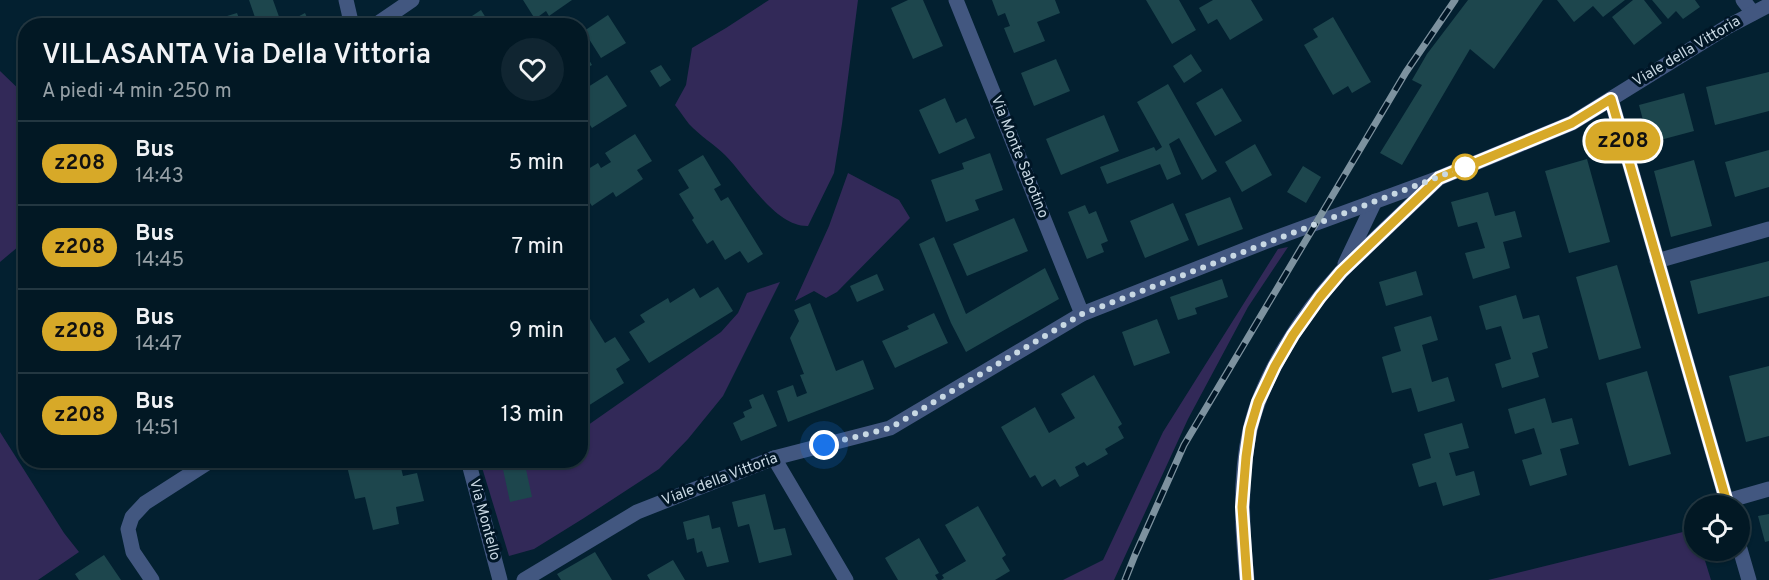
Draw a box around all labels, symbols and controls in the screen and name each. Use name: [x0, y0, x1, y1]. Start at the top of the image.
street label: Viale della Vittoria: [1630, 12, 1744, 92]
text: VILLASANTA Via Della Vittoria: [42, 38, 431, 74]
button: heart: [501, 38, 564, 101]
text: A piedi · 4 min · 250 m: [42, 79, 232, 105]
street label: Via Monte Sabotino: [986, 93, 1052, 221]
line badge: z208: [1581, 122, 1665, 160]
text: z208: [1597, 128, 1649, 155]
text: Bus: [135, 137, 174, 164]
text: z208: [54, 150, 105, 177]
text: 5 min: [509, 150, 564, 177]
unlabelled marker: [1452, 154, 1478, 180]
text: 14:43: [135, 164, 184, 190]
text: Bus: [135, 221, 174, 248]
text: z208: [54, 234, 105, 261]
text: 7 min: [512, 234, 564, 261]
text: 14:45: [135, 248, 184, 274]
text: Bus: [135, 305, 174, 332]
text: z208: [54, 318, 105, 345]
text: 9 min: [509, 318, 564, 345]
text: 14:47: [135, 332, 182, 358]
text: Bus: [135, 389, 174, 416]
text: z208: [54, 402, 105, 429]
text: 13 min: [501, 402, 564, 429]
text: 14:51: [135, 416, 179, 442]
your location: [809, 430, 839, 460]
street label: Viale della Vittoria: [659, 449, 781, 511]
street label: Via Montello: [464, 477, 504, 563]
map controls: [1684, 495, 1750, 561]
button: locate: [1684, 495, 1750, 561]

